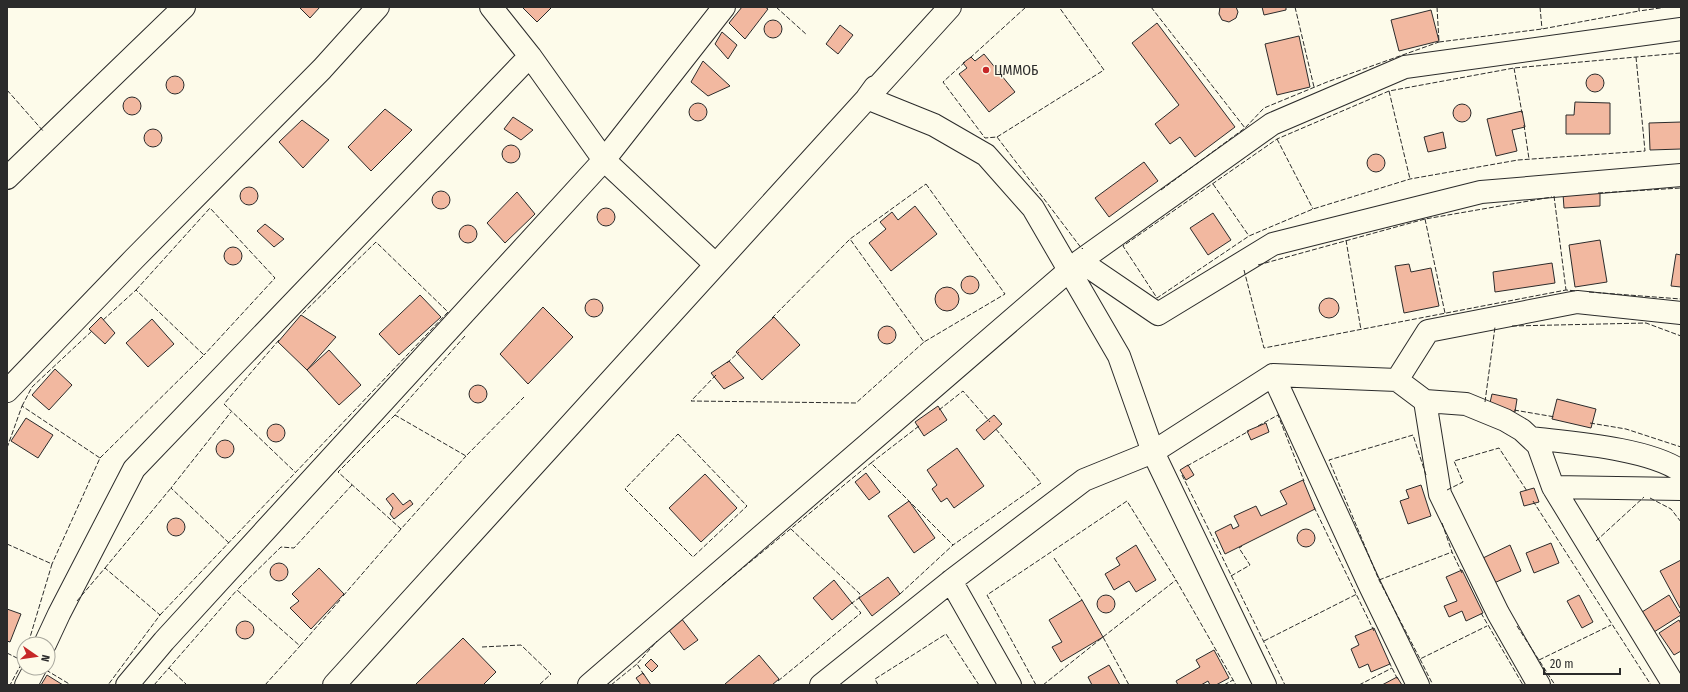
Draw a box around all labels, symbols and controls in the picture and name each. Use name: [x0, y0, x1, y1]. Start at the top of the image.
place label: ЦММОБ: [994, 62, 1038, 79]
marker: ЦММОБ: [981, 65, 991, 75]
north arrow: [16, 636, 56, 676]
scale bar: [1544, 650, 1620, 676]
text: N: [38, 653, 52, 663]
text: 20 m: [1550, 657, 1574, 671]

